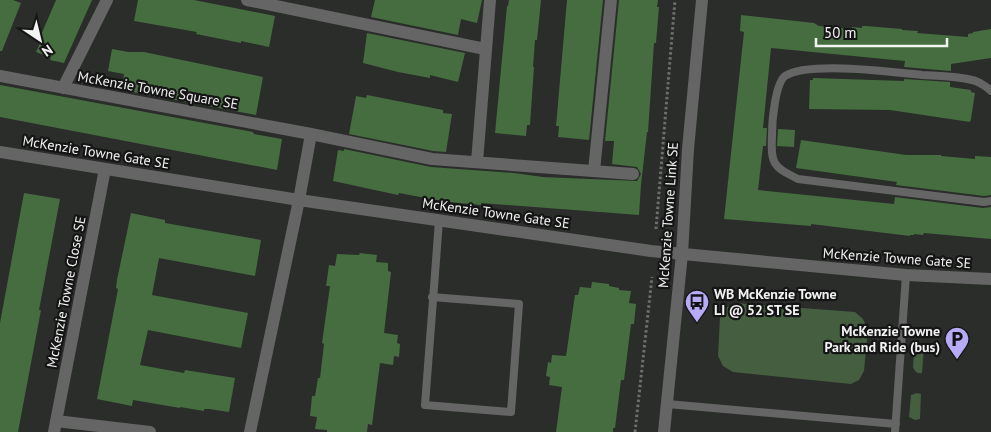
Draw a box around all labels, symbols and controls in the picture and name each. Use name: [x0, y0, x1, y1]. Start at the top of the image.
north arrow: [15, 15, 65, 65]
scale bar: [816, 15, 947, 47]
text: 50 m: [824, 23, 857, 42]
text: N: [39, 41, 56, 61]
street label: McKenzie Towne Square SE: [76, 67, 240, 113]
street label: McKenzie Towne Gate SE: [21, 131, 171, 173]
street label: McKenzie Towne Link SE: [654, 141, 682, 289]
street label: McKenzie Towne Gate SE: [421, 194, 571, 232]
street label: McKenzie Towne Close SE: [42, 215, 90, 369]
street label: McKenzie Towne Gate SE: [822, 244, 972, 272]
place label: WB McKenzie Towne LI @ 52 ST SE: [714, 285, 837, 319]
bus stop icon: WB McKenzie Towne LI @ 52 ST SE: [684, 289, 710, 323]
place label: McKenzie Towne Park and Ride (bus): [824, 322, 940, 356]
parking icon: McKenzie Towne Park and Ride (bus): [944, 326, 970, 360]

